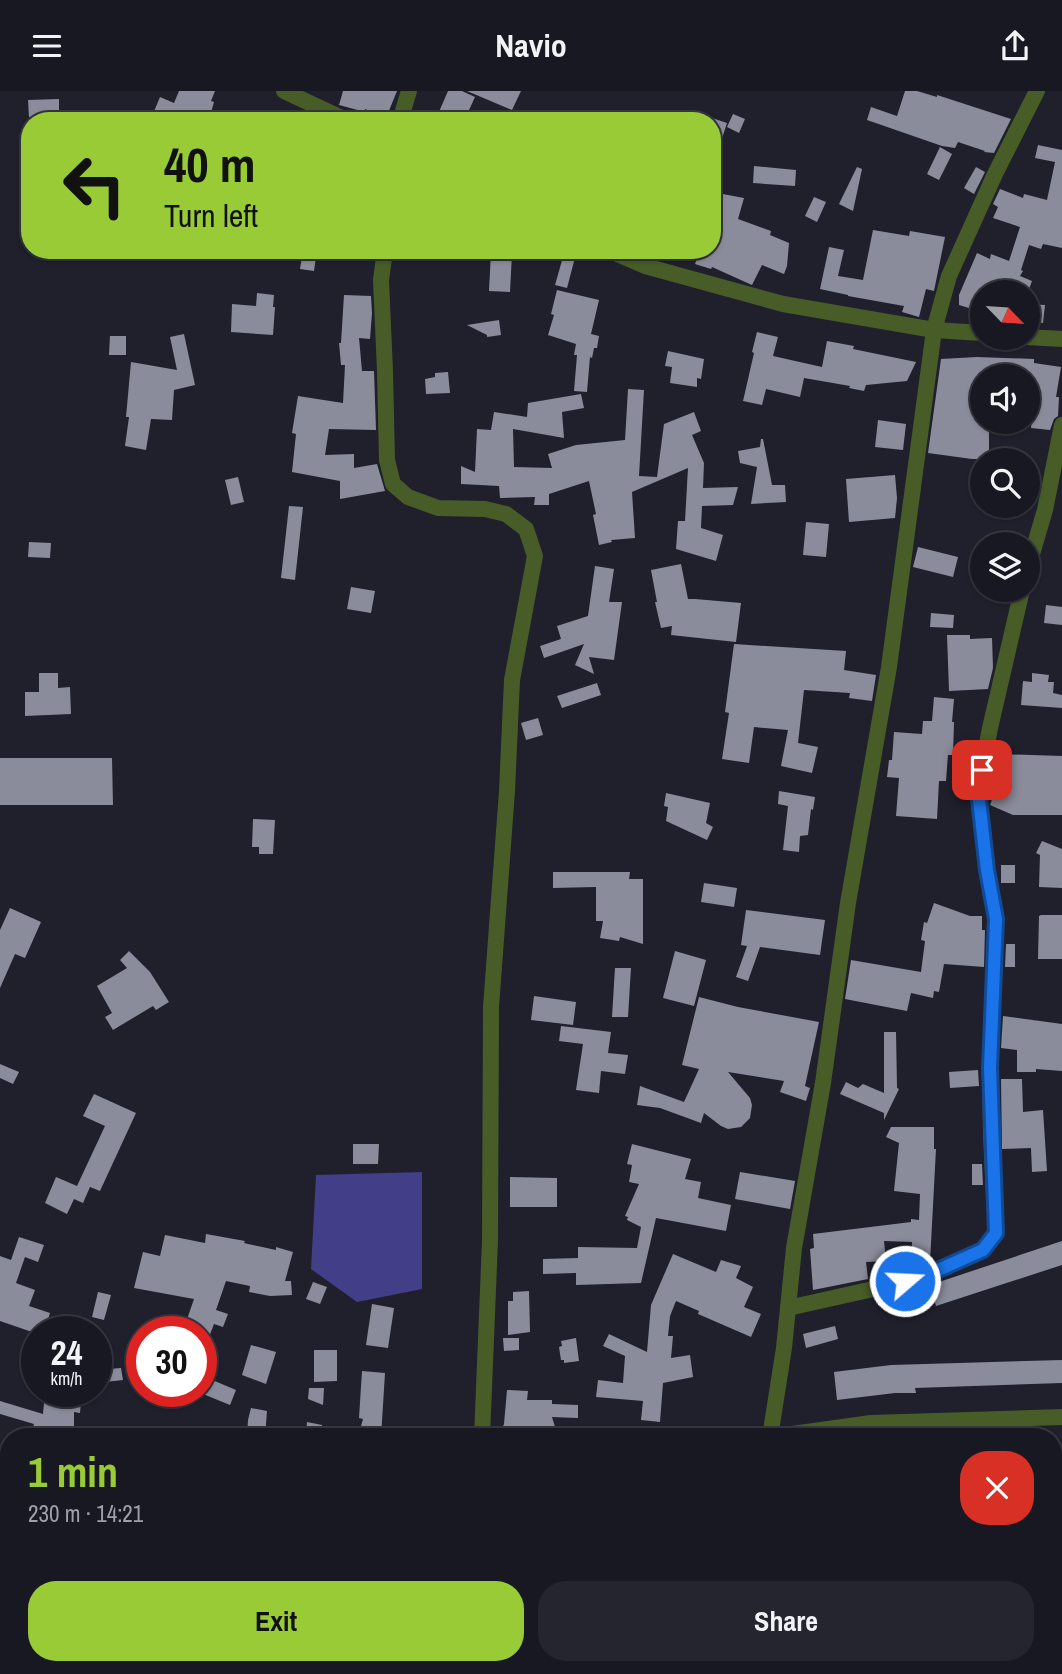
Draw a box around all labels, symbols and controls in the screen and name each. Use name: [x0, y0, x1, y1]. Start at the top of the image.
text: Navio: [495, 24, 567, 67]
icon: menu: [28, 27, 66, 65]
icon: share: [996, 27, 1034, 65]
text: 40 m: [164, 131, 256, 197]
icon: left: [49, 140, 140, 231]
text: Turn left: [164, 194, 258, 237]
north arrow: [970, 280, 1040, 350]
map controls: [970, 280, 1040, 602]
button: sound: [970, 364, 1040, 434]
button: search: [970, 448, 1040, 518]
button: layers: [970, 532, 1040, 602]
pin: [952, 740, 1012, 800]
icon: arrive: [963, 751, 1001, 789]
position arrow: [868, 1244, 942, 1318]
speed limit sign: 30: [126, 1316, 217, 1407]
text: 24: [51, 1329, 82, 1376]
text: km/h: [51, 1366, 83, 1391]
text: 1 min: [28, 1444, 118, 1500]
button: close: [960, 1451, 1034, 1525]
text: 230 m · 14:21: [28, 1498, 143, 1529]
button: Exit: [28, 1581, 524, 1661]
button: Share: [538, 1581, 1034, 1661]

